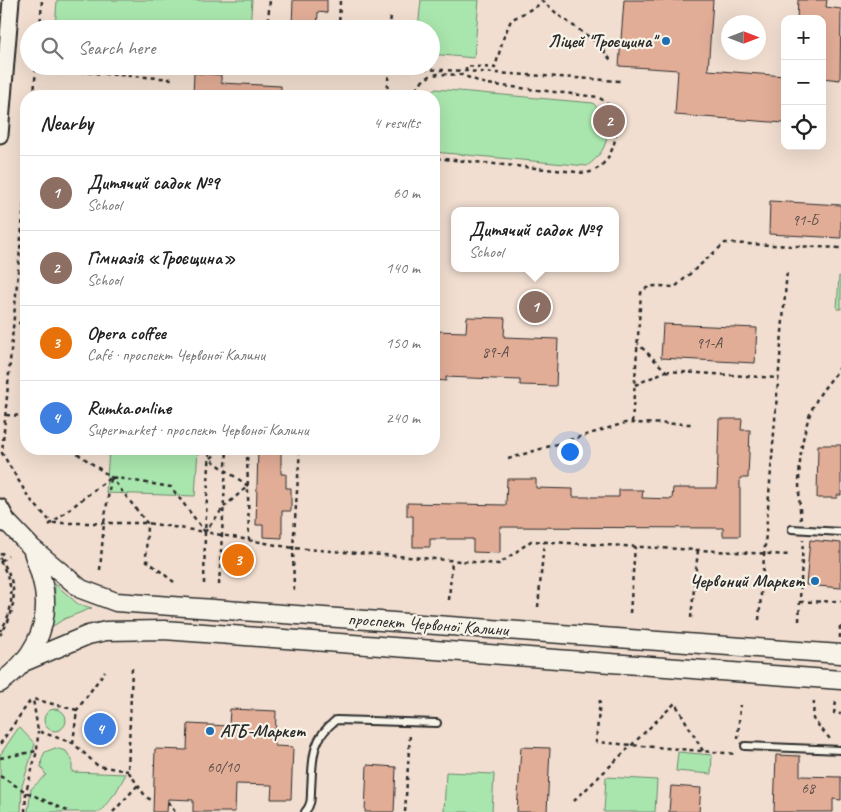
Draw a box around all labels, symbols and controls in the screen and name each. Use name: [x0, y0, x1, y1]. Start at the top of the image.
north arrow: [721, 15, 766, 60]
map controls: [781, 15, 826, 150]
button: +: [781, 15, 826, 60]
search box: [20, 20, 440, 75]
place label: Ліцей "Троєщина": [548, 30, 660, 52]
icon: search: [38, 34, 66, 62]
marker: Ліцей "Троєщина": [660, 35, 672, 47]
text: Search here: [78, 36, 155, 60]
button: −: [781, 60, 826, 105]
pin: 2: [593, 102, 625, 140]
button: locate: [781, 105, 826, 150]
text: Nearby: [40, 110, 93, 136]
text: 4 results: [373, 113, 420, 133]
text: Дитячий садок №9: [87, 171, 219, 195]
text: 1: [52, 183, 60, 203]
text: 60 m: [393, 183, 420, 203]
text: School: [87, 195, 121, 215]
popup: [451, 207, 619, 272]
house number: 91-Б: [792, 211, 820, 230]
text: Дитячий садок №9: [469, 218, 601, 242]
text: School: [469, 242, 503, 262]
text: Гімназія «Троєщина»: [87, 246, 236, 270]
text: 2: [52, 258, 60, 278]
text: 140 m: [386, 258, 420, 278]
text: School: [87, 270, 121, 290]
pin: 1: [519, 288, 551, 326]
text: Opera coffee: [87, 321, 166, 345]
text: 3: [52, 333, 60, 353]
text: 150 m: [386, 333, 420, 353]
house number: 91-А: [696, 334, 723, 353]
house number: 89-А: [482, 343, 509, 362]
text: Café · проспект Червоної Калини: [87, 345, 265, 365]
text: Rumka.online: [87, 396, 171, 420]
text: 4: [52, 408, 60, 428]
text: 240 m: [386, 408, 420, 428]
text: Supermarket · проспект Червоної Калини: [87, 420, 308, 440]
your location: [557, 439, 583, 465]
pin: 3: [222, 541, 254, 579]
place label: Червоний Маркет: [689, 570, 806, 592]
marker: Червоний Маркет: [809, 575, 821, 587]
street label: проспект Червоної Калини: [347, 607, 510, 641]
pin: 4: [84, 710, 116, 748]
place label: АТБ-Маркет: [220, 720, 307, 742]
marker: АТБ-Маркет: [204, 725, 216, 737]
house number: 60/10: [207, 758, 240, 777]
house number: 68: [801, 779, 816, 798]

